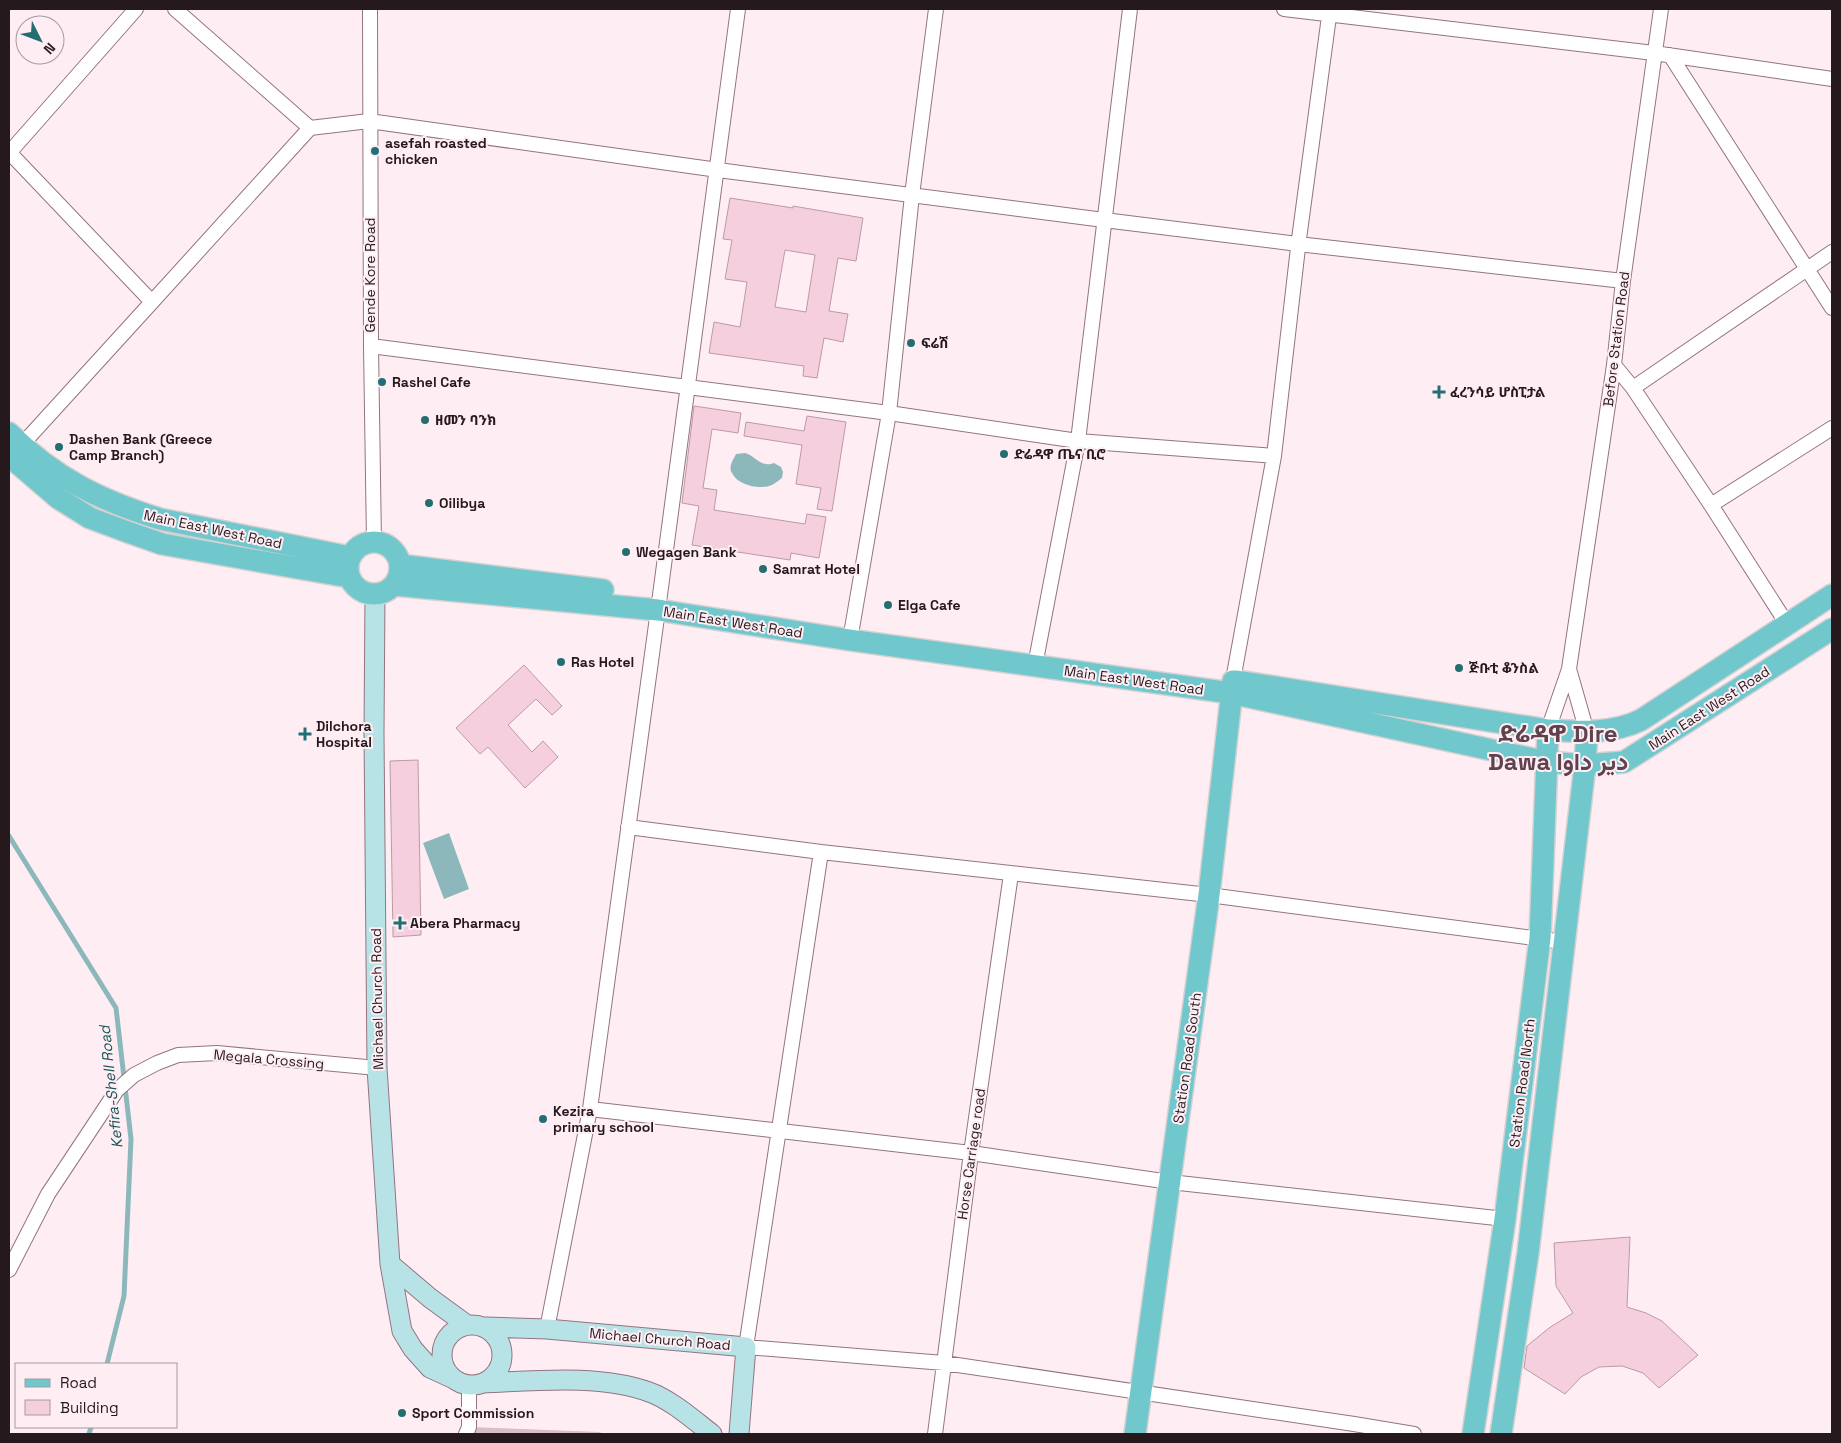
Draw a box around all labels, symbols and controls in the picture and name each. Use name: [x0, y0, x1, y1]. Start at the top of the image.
north arrow: [15, 15, 65, 65]
text: N: [40, 39, 59, 58]
place label: asefah roasted chicken: [385, 134, 487, 168]
marker: asefah roasted chicken: [369, 145, 381, 157]
street label: Gende Kore Road: [361, 217, 379, 333]
street label: Before Station Road: [1599, 270, 1633, 408]
place label: ፍሬሽ: [921, 334, 949, 352]
marker: ፍሬሽ: [905, 337, 917, 349]
place label: Rashel Cafe: [392, 373, 471, 391]
marker: Rashel Cafe: [376, 376, 388, 388]
place label: ፈረንሳይ ሆስፒታል: [1450, 383, 1546, 401]
marker: ፈረንሳይ ሆስፒታል: [1432, 385, 1446, 399]
place label: ዘመን ባንክ: [435, 411, 496, 429]
marker: ዘመን ባንክ: [419, 414, 431, 426]
place label: Dashen Bank (Greece Camp Branch): [69, 430, 212, 464]
marker: Dashen Bank (Greece Camp Branch): [53, 441, 65, 453]
place label: ድሬዳዋ ጤና ቢሮ: [1014, 445, 1106, 463]
marker: ድሬዳዋ ጤና ቢሮ: [998, 448, 1010, 460]
place label: Oilibya: [439, 494, 485, 512]
marker: Oilibya: [423, 497, 435, 509]
street label: Main East West Road: [142, 506, 284, 552]
place label: Wegagen Bank: [636, 543, 737, 561]
marker: Wegagen Bank: [620, 546, 632, 558]
place label: Samrat Hotel: [773, 560, 860, 578]
marker: Samrat Hotel: [757, 563, 769, 575]
place label: Elga Cafe: [898, 596, 961, 614]
marker: Elga Cafe: [882, 599, 894, 611]
street label: Main East West Road: [662, 602, 804, 642]
place label: Ras Hotel: [571, 653, 634, 671]
marker: Ras Hotel: [555, 656, 567, 668]
place label: ጅቡቲ ቆንስል: [1469, 659, 1539, 677]
street label: Main East West Road: [1063, 661, 1205, 699]
marker: ጅቡቲ ቆንስል: [1453, 662, 1465, 674]
street label: Main East West Road: [1645, 662, 1773, 754]
place label: Dilchora Hospital: [316, 717, 372, 751]
district label: ድሬዳዋ Dire Dawa دير داوا: [1488, 718, 1628, 777]
marker: Dilchora Hospital: [298, 727, 312, 741]
place label: Abera Pharmacy: [410, 914, 520, 932]
marker: Abera Pharmacy: [394, 917, 406, 929]
street label: Michael Church Road: [367, 928, 387, 1070]
street label: Station Road South: [1169, 991, 1205, 1125]
street label: Station Road North: [1505, 1018, 1539, 1148]
water label: Kefira-Shell Road: [94, 1022, 126, 1149]
street label: Megala Crossing: [213, 1045, 325, 1073]
street label: Horse Carriage road: [953, 1087, 989, 1221]
place label: Kezira primary school: [553, 1102, 654, 1136]
marker: Kezira primary school: [537, 1113, 549, 1125]
street label: Michael Church Road: [589, 1324, 731, 1354]
legend: [15, 1363, 178, 1428]
text: Road: [60, 1373, 97, 1392]
text: Building: [60, 1398, 119, 1417]
place label: Sport Commission: [412, 1404, 534, 1422]
marker: Sport Commission: [396, 1407, 408, 1419]

